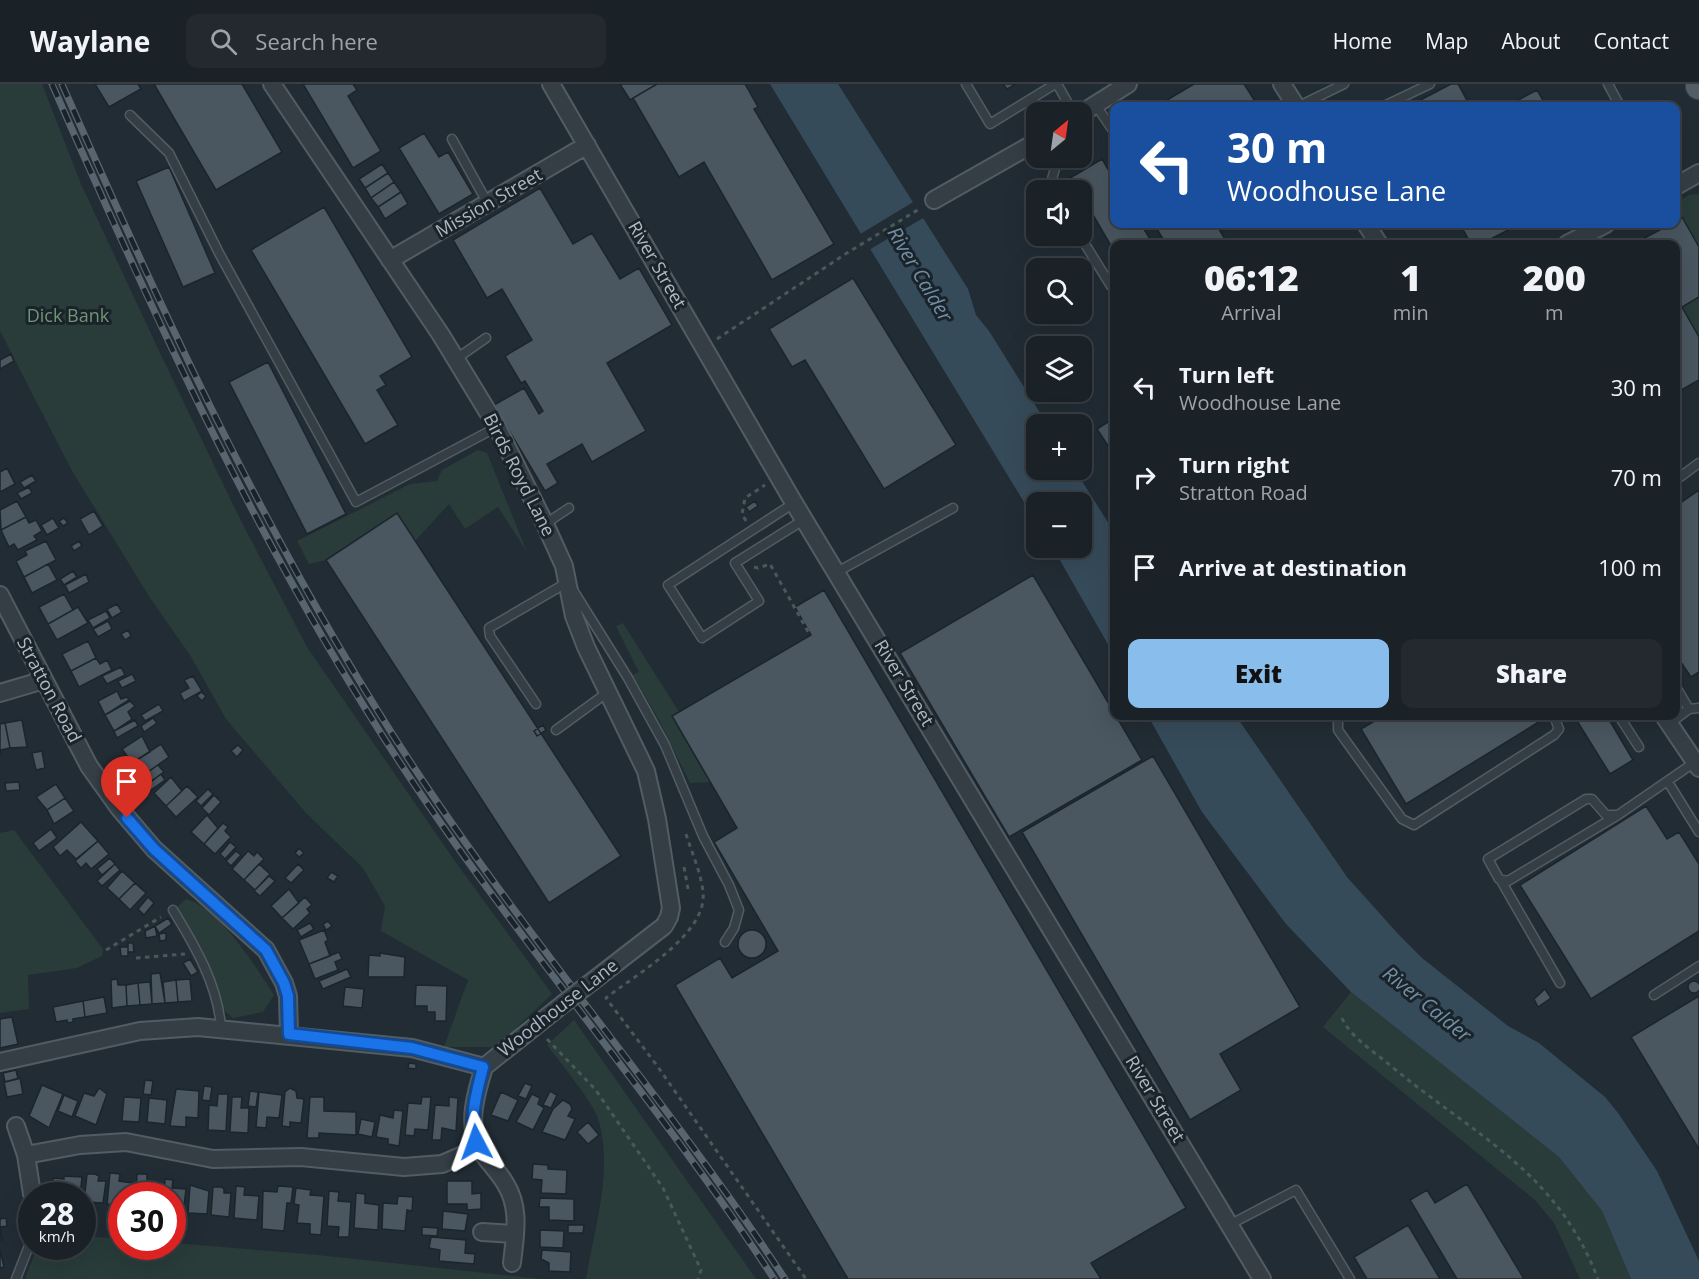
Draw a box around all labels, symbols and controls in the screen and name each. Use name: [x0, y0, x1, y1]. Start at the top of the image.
search box: [186, 14, 606, 68]
text: Waylane: [30, 22, 150, 60]
icon: search: [207, 25, 240, 58]
text: Search here: [255, 26, 378, 56]
text: Home: [1333, 27, 1392, 55]
text: Map: [1425, 27, 1468, 55]
text: About: [1501, 27, 1561, 55]
text: Contact: [1594, 27, 1669, 55]
north arrow: [1026, 102, 1092, 168]
map controls: [1026, 102, 1092, 558]
text: 30 m: [1227, 118, 1327, 175]
icon: left: [1128, 126, 1206, 204]
street label: Mission Street: [431, 162, 546, 242]
text: Woodhouse Lane: [1227, 172, 1446, 209]
button: sound: [1026, 180, 1092, 246]
street label: River Street: [623, 216, 693, 313]
water label: River Calder: [881, 221, 960, 327]
text: 06:12: [1204, 253, 1299, 302]
text: 1: [1400, 253, 1421, 302]
text: 200: [1523, 253, 1586, 302]
button: search: [1026, 258, 1092, 324]
text: Arrival: [1221, 299, 1282, 326]
text: min: [1393, 299, 1429, 326]
text: m: [1545, 299, 1564, 326]
park label: Dick Bank: [27, 303, 110, 327]
button: layers: [1026, 336, 1092, 402]
text: Turn left: [1179, 359, 1274, 389]
icon: left: [1128, 371, 1161, 404]
text: 30 m: [1611, 372, 1662, 402]
text: Woodhouse Lane: [1179, 389, 1341, 416]
street label: Birds Royd Lane: [479, 409, 561, 540]
button: +: [1026, 414, 1092, 480]
text: Turn right: [1179, 449, 1290, 479]
icon: right: [1128, 461, 1161, 494]
text: 70 m: [1611, 462, 1662, 492]
text: Stratton Road: [1179, 479, 1308, 506]
button: −: [1026, 492, 1092, 558]
icon: arrive: [1128, 551, 1161, 584]
text: Arrive at destination: [1179, 552, 1407, 582]
text: 100 m: [1598, 552, 1662, 582]
street label: Stratton Road: [12, 633, 88, 746]
street label: River Street: [870, 635, 940, 730]
button: Exit: [1128, 639, 1389, 708]
button: Share: [1401, 639, 1662, 708]
pin: [101, 756, 152, 818]
icon: arrive: [110, 765, 143, 798]
street label: Woodhouse Lane: [492, 953, 622, 1062]
water label: River Calder: [1378, 960, 1478, 1048]
street label: River Street: [1121, 1051, 1191, 1146]
position arrow: [444, 1110, 508, 1174]
speed limit sign: 30: [108, 1182, 186, 1260]
text: 28: [40, 1193, 74, 1234]
text: km/h: [39, 1226, 75, 1246]

